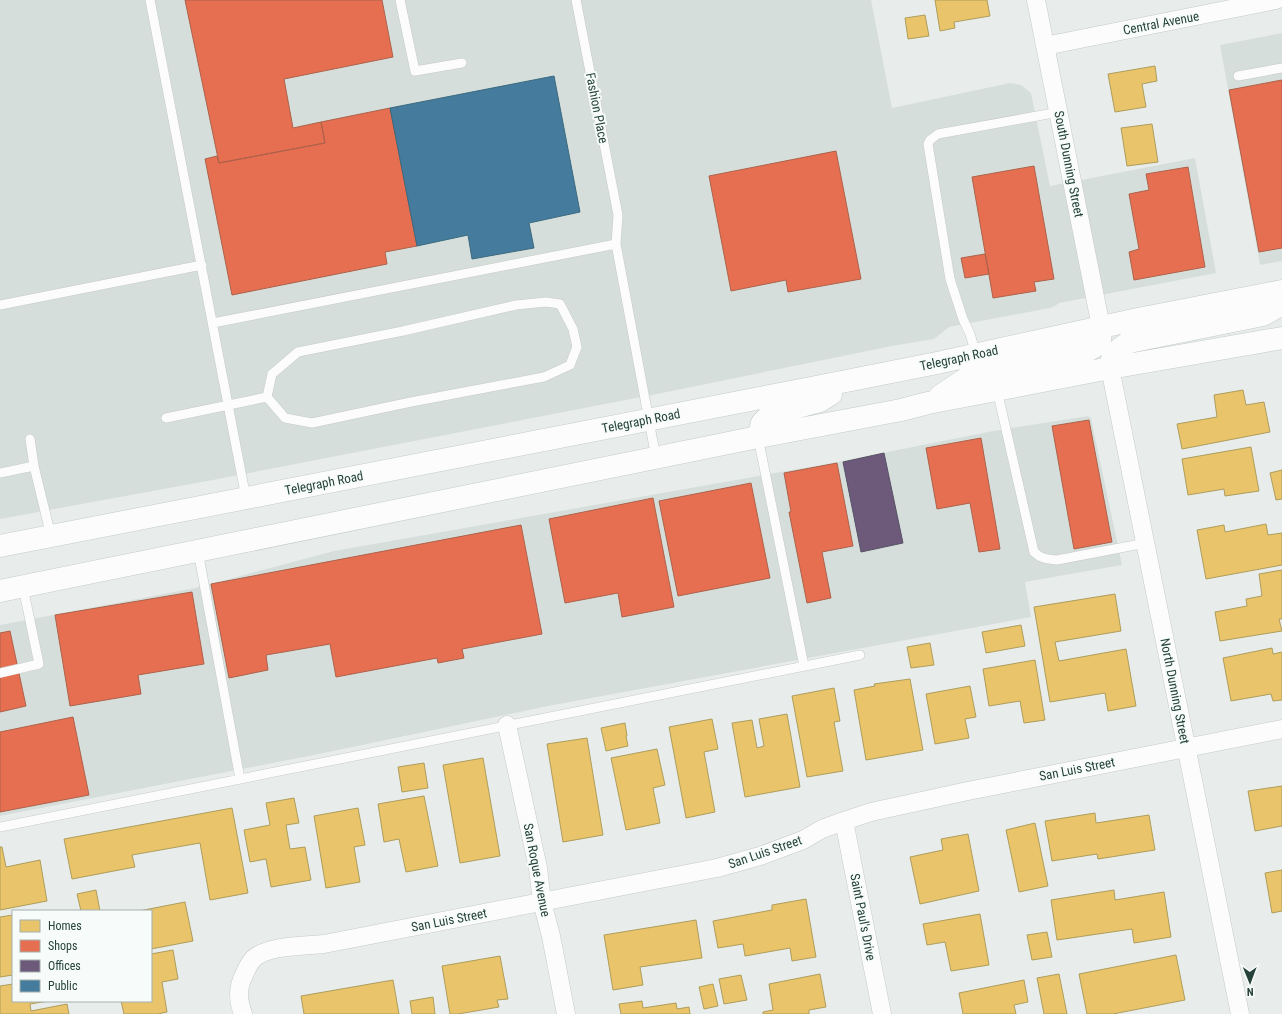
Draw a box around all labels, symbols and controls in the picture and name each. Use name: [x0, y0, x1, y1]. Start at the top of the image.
street label: Central Avenue: [1122, 8, 1200, 38]
street label: Fashion Place: [583, 71, 611, 145]
street label: South Dunning Street: [1051, 110, 1087, 219]
street label: Telegraph Road: [919, 342, 999, 374]
street label: Telegraph Road: [601, 406, 681, 436]
street label: Telegraph Road: [284, 468, 364, 498]
street label: North Dunning Street: [1157, 637, 1193, 745]
street label: San Luis Street: [1038, 754, 1116, 784]
street label: San Roque Avenue: [521, 822, 553, 918]
street label: San Luis Street: [726, 832, 804, 872]
street label: Saint Paul's Drive: [847, 872, 879, 962]
street label: San Luis Street: [410, 905, 488, 935]
legend: [12, 910, 152, 1002]
text: Homes: [48, 919, 82, 933]
text: Shops: [48, 939, 77, 953]
text: Offices: [48, 959, 81, 973]
north arrow: [1230, 962, 1270, 1002]
text: Public: [48, 979, 78, 993]
text: N: [1246, 985, 1254, 998]

